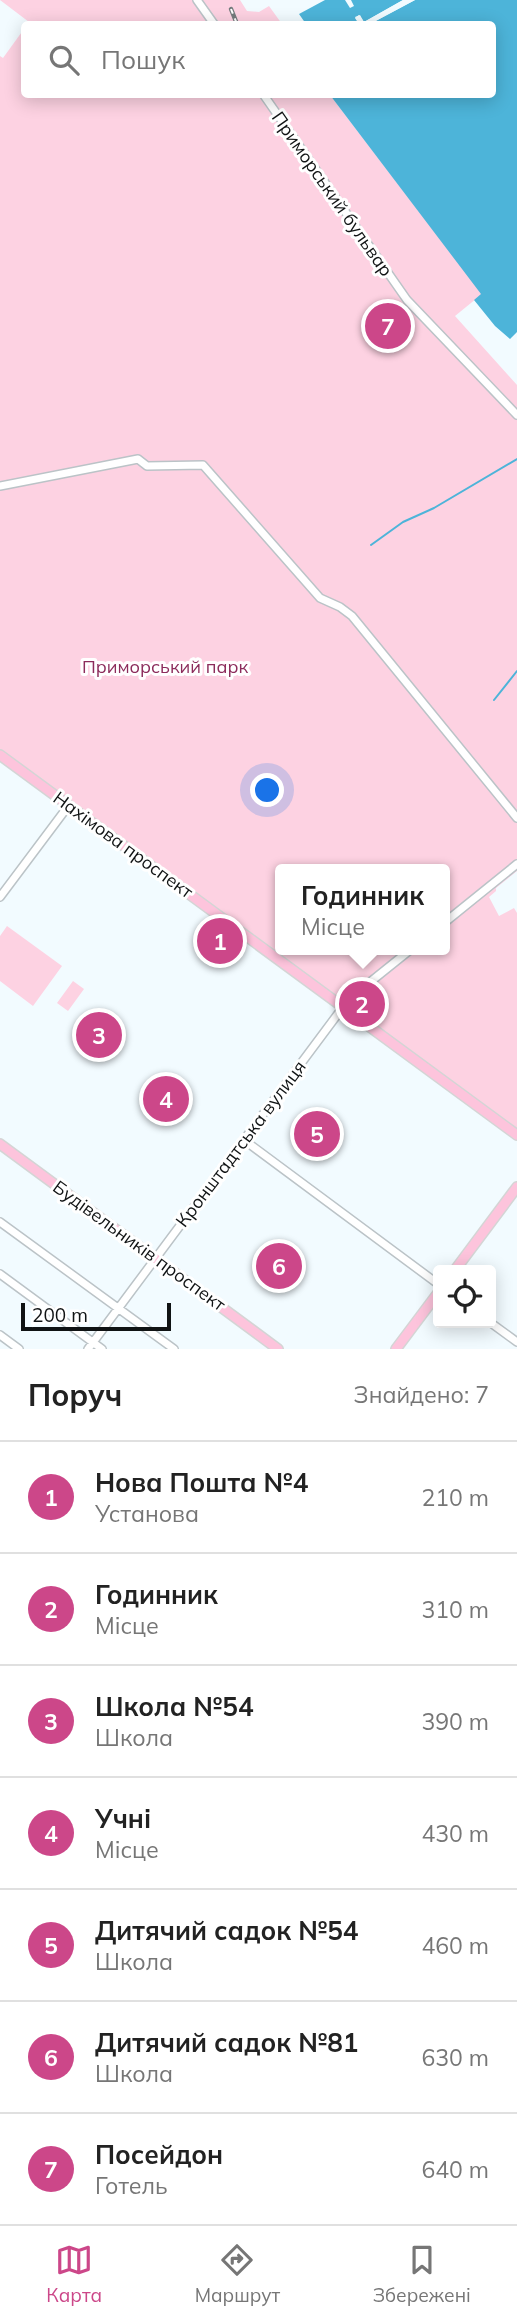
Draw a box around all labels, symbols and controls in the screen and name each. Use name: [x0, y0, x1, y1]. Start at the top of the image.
search box: [21, 21, 496, 98]
icon: search: [45, 41, 83, 79]
text: Пошук: [101, 43, 185, 76]
street label: Приморський бульвар: [267, 107, 398, 281]
pin: 7: [365, 300, 411, 352]
park label: Приморський парк: [82, 655, 248, 678]
your location: [250, 773, 284, 807]
street label: Нахімова проспект: [49, 786, 198, 903]
popup: [275, 864, 450, 955]
text: Годинник: [301, 879, 424, 912]
text: Місце: [301, 912, 365, 941]
pin: 1: [197, 915, 243, 967]
pin: 2: [339, 978, 385, 1030]
pin: 3: [76, 1009, 122, 1061]
street label: Кронштадтська вулиця: [170, 1056, 311, 1232]
pin: 4: [143, 1073, 189, 1125]
pin: 5: [294, 1108, 340, 1160]
street label: Будівельників проспект: [49, 1175, 231, 1316]
pin: 6: [256, 1240, 302, 1292]
map controls: [433, 1265, 496, 1328]
button: locate: [433, 1265, 496, 1328]
scale bar: [21, 1300, 172, 1332]
text: 200 m: [32, 1303, 88, 1327]
text: Поруч: [28, 1376, 122, 1414]
text: Знайдено: 7: [354, 1380, 489, 1409]
text: Нова Пошта №4: [95, 1466, 308, 1499]
text: 1: [44, 1483, 58, 1512]
text: 210 m: [421, 1483, 489, 1512]
text: Установа: [95, 1499, 199, 1528]
text: Годинник: [95, 1578, 218, 1611]
text: 2: [44, 1595, 58, 1624]
text: 310 m: [421, 1595, 489, 1624]
text: Місце: [95, 1611, 159, 1640]
text: Школа №54: [95, 1690, 254, 1723]
text: 3: [44, 1707, 58, 1736]
text: 390 m: [421, 1707, 489, 1736]
text: Школа: [95, 1723, 173, 1752]
text: Учні: [95, 1802, 151, 1835]
text: 4: [44, 1819, 58, 1848]
text: 430 m: [421, 1819, 489, 1848]
text: Місце: [95, 1835, 159, 1864]
text: Дитячий садок №54: [95, 1914, 358, 1947]
text: 5: [44, 1931, 58, 1960]
text: 460 m: [421, 1931, 489, 1960]
text: Школа: [95, 1947, 173, 1976]
text: Дитячий садок №81: [95, 2026, 358, 2059]
text: 6: [44, 2043, 58, 2072]
text: 630 m: [421, 2043, 489, 2072]
text: Школа: [95, 2059, 173, 2088]
text: Посейдон: [95, 2138, 223, 2171]
text: 7: [44, 2155, 58, 2184]
text: 640 m: [421, 2155, 489, 2184]
text: Готель: [95, 2171, 168, 2200]
tab: Карта: [46, 2241, 102, 2307]
tab: Маршрут: [195, 2241, 280, 2307]
tab: Збережені: [373, 2241, 471, 2307]

